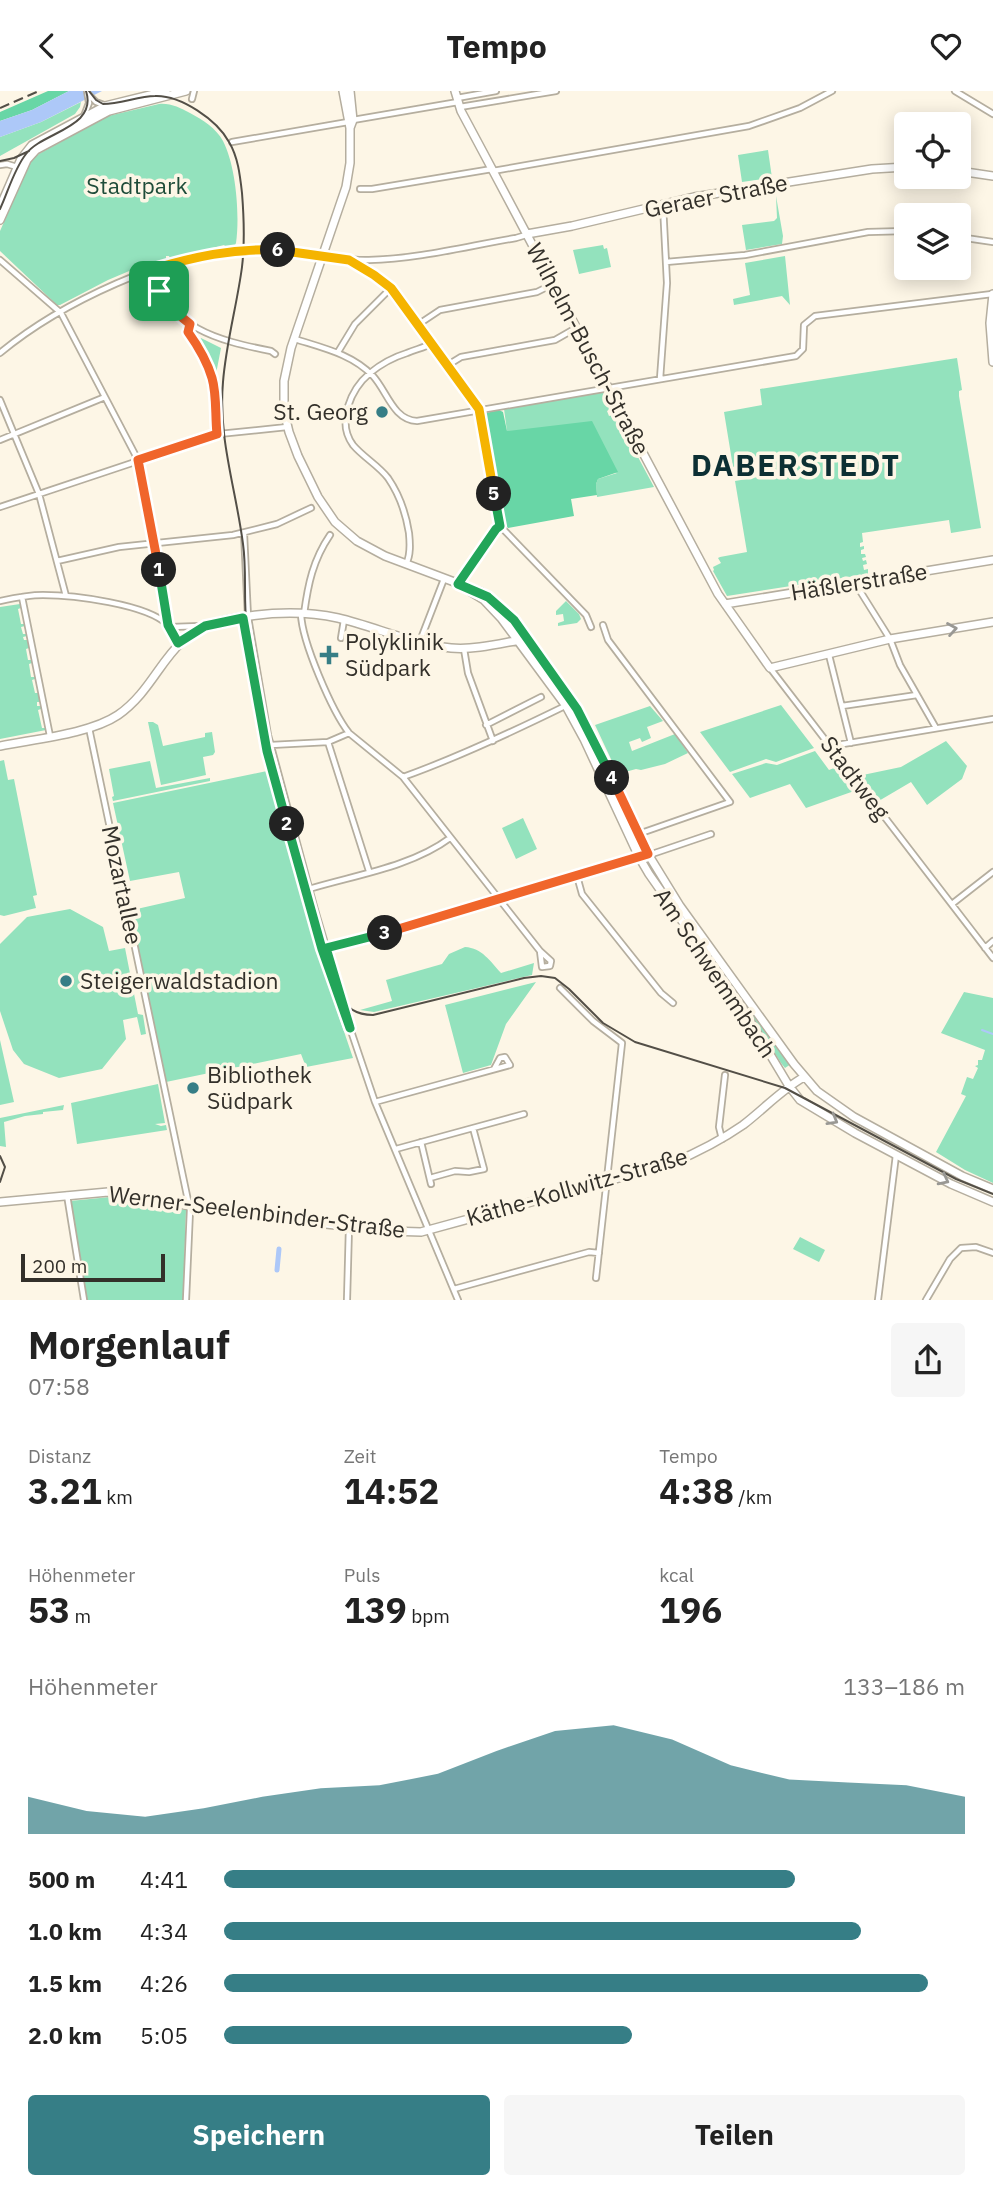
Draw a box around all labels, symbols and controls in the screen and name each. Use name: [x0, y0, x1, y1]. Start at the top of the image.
text: Tempo: [446, 25, 547, 67]
icon: back: [28, 27, 66, 65]
icon: heart: [927, 27, 965, 65]
map controls: [894, 112, 971, 280]
button: locate: [894, 112, 971, 189]
street label: Geraer Straße: [642, 166, 790, 224]
park label: Stadtpark: [86, 170, 188, 200]
button: layers: [894, 203, 971, 280]
pin: 6: [260, 233, 296, 267]
text: 6: [272, 237, 283, 261]
street label: Wilhelm-Busch-Straße: [520, 237, 657, 460]
pin: [129, 261, 189, 321]
icon: arrive: [140, 272, 178, 310]
place label: St. Georg: [273, 396, 368, 426]
marker: St. Georg: [374, 404, 390, 420]
district label: DABERSTEDT: [691, 445, 901, 484]
pin: 5: [476, 477, 512, 511]
text: 5: [488, 481, 499, 505]
pin: 1: [142, 553, 176, 587]
street label: Häßlerstraße: [789, 555, 929, 607]
text: 1: [153, 557, 164, 581]
one-way arrow: [946, 622, 958, 637]
place label: Polyklinik Südpark: [345, 626, 444, 682]
marker: Polyklinik Südpark: [319, 645, 339, 665]
street label: Stadtweg: [814, 729, 897, 825]
pin: 4: [594, 761, 630, 795]
text: 4: [606, 765, 617, 789]
pin: 2: [270, 807, 304, 841]
text: 2: [281, 811, 292, 835]
street label: Mozartallee: [96, 823, 150, 947]
street label: Am Schwemmbach: [648, 882, 784, 1063]
pin: 3: [368, 915, 402, 951]
text: 3: [379, 920, 390, 944]
place label: Steigerwaldstadion: [80, 965, 279, 995]
marker: Steigerwaldstadion: [58, 973, 74, 989]
place label: Bibliothek Südpark: [207, 1059, 312, 1115]
marker: Bibliothek Südpark: [185, 1080, 201, 1096]
one-way arrow: [826, 1112, 839, 1125]
street label: Käthe-Kollwitz-Straße: [463, 1140, 691, 1232]
one-way arrow: [936, 1172, 949, 1186]
street label: Werner-Seelenbinder-Straße: [107, 1178, 407, 1244]
scale bar: [21, 1251, 164, 1283]
text: 200 m: [32, 1254, 87, 1278]
text: Morgenlauf: [28, 1320, 230, 1369]
button: share: [891, 1323, 965, 1397]
text: 07:58: [28, 1371, 90, 1401]
text: Distanz: [28, 1444, 91, 1468]
text: Zeit: [344, 1444, 376, 1468]
text: Tempo: [659, 1444, 718, 1468]
text: 3.21: [28, 1468, 102, 1514]
text: 14:52: [344, 1468, 439, 1514]
text: 4:38: [659, 1468, 734, 1514]
text: km: [102, 1485, 133, 1509]
text: /km: [734, 1485, 772, 1509]
text: Höhenmeter: [28, 1563, 135, 1587]
text: Puls: [344, 1563, 380, 1587]
text: kcal: [659, 1563, 694, 1587]
text: 53: [28, 1587, 70, 1633]
text: 139: [344, 1587, 407, 1633]
text: 196: [659, 1587, 722, 1633]
text: m: [70, 1604, 91, 1628]
text: bpm: [407, 1604, 450, 1628]
text: Höhenmeter: [28, 1671, 158, 1701]
text: 133–186 m: [843, 1671, 965, 1701]
text: 500 m: [28, 1864, 95, 1894]
text: 4:41: [140, 1864, 188, 1894]
text: 1.0 km: [28, 1916, 102, 1946]
text: 4:34: [140, 1916, 188, 1946]
text: 1.5 km: [28, 1968, 102, 1998]
text: 4:26: [140, 1968, 188, 1998]
text: 2.0 km: [28, 2020, 102, 2050]
text: 5:05: [140, 2020, 188, 2050]
button: Speichern: [28, 2095, 490, 2175]
button: Teilen: [504, 2095, 965, 2175]

